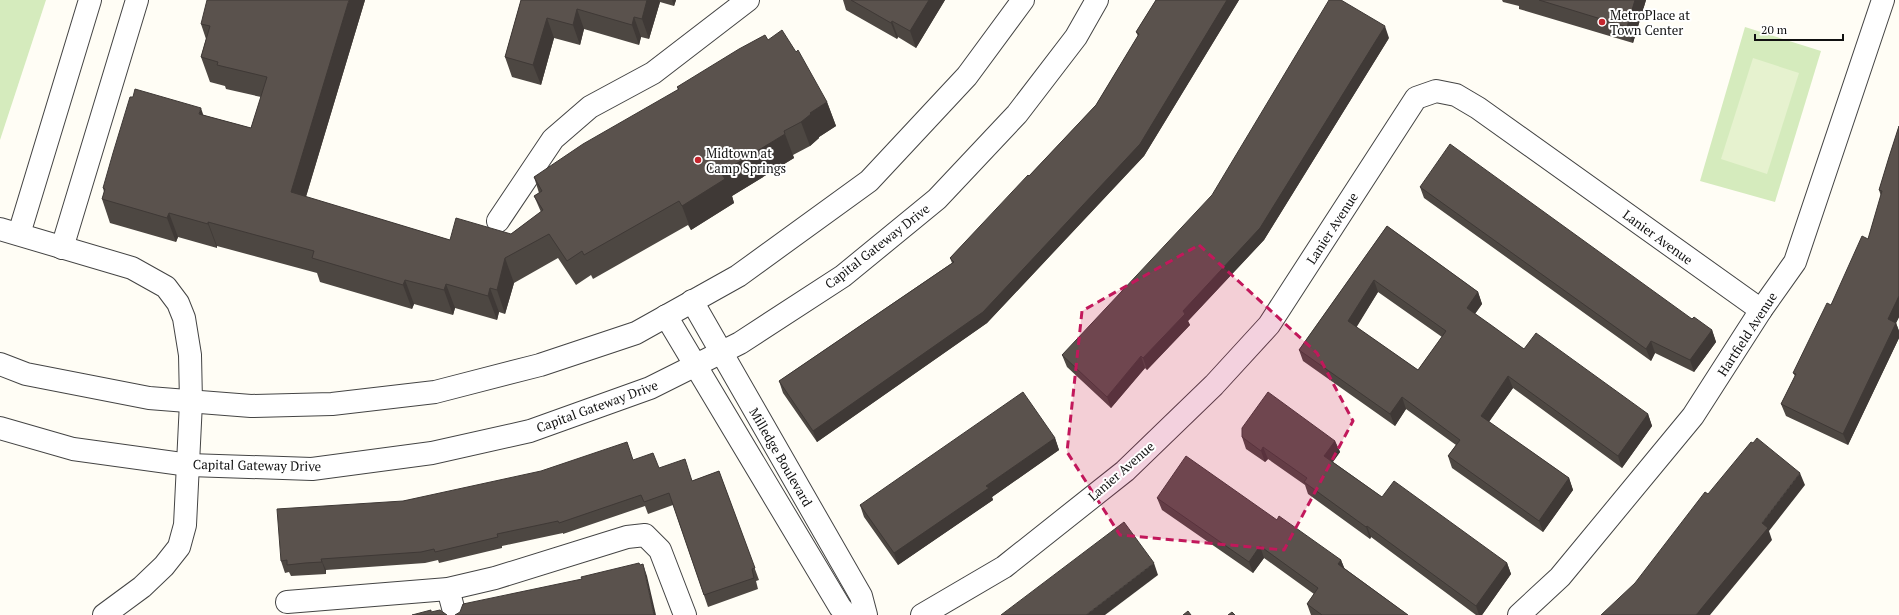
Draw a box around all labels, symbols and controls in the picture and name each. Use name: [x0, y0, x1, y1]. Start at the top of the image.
place label: MetroPlace at Town Center: [1610, 6, 1690, 39]
scale bar: [1755, 16, 1843, 42]
marker: MetroPlace at Town Center: [1597, 17, 1607, 27]
text: 20 m: [1761, 22, 1788, 37]
place label: Midtown at Camp Springs: [706, 144, 786, 177]
marker: Midtown at Camp Springs: [693, 155, 703, 165]
street label: Lanier Avenue: [1302, 189, 1362, 267]
street label: Capital Gateway Drive: [821, 199, 933, 293]
street label: Lanier Avenue: [1619, 206, 1697, 268]
street label: Hartfield Avenue: [1713, 289, 1781, 379]
street label: Capital Gateway Drive: [534, 376, 660, 436]
street label: Milledge Boulevard: [745, 404, 817, 510]
street label: Lanier Avenue: [1084, 437, 1158, 505]
street label: Capital Gateway Drive: [193, 455, 321, 475]

